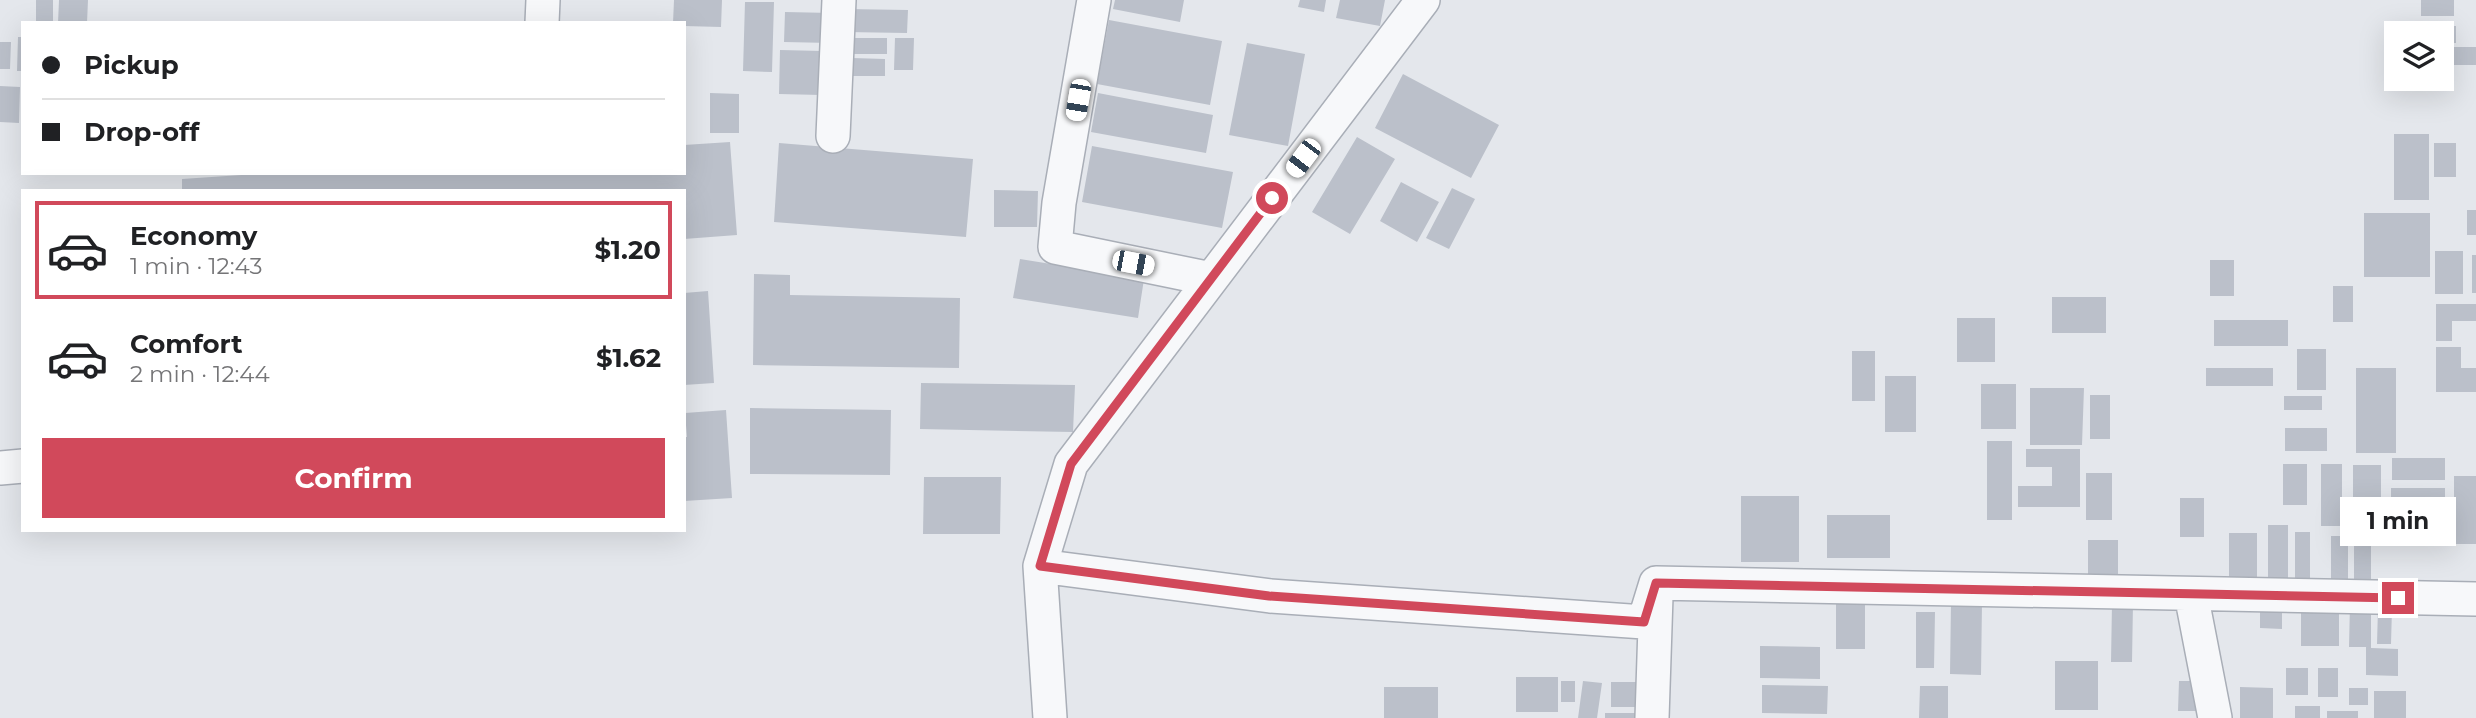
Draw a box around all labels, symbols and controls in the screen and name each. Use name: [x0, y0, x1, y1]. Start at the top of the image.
map controls: [2384, 21, 2454, 91]
button: layers: [2384, 21, 2454, 91]
text: Pickup: [84, 49, 179, 81]
car: [1065, 77, 1092, 123]
text: Drop-off: [84, 116, 199, 148]
car: [1282, 135, 1325, 181]
route start: [1256, 182, 1288, 214]
icon: car: [46, 219, 109, 282]
text: Economy: [130, 220, 257, 252]
text: $1.20: [594, 234, 661, 266]
car: [1111, 249, 1156, 277]
text: 1 min · 12:43: [130, 252, 262, 280]
icon: car: [46, 327, 109, 390]
text: Comfort: [130, 328, 242, 360]
text: $1.62: [596, 342, 661, 374]
text: 2 min · 12:44: [130, 360, 270, 388]
button: Confirm: [42, 438, 665, 518]
callout: 1 min: [2340, 496, 2456, 546]
text: 1 min: [2367, 507, 2429, 535]
route end: [2382, 582, 2414, 614]

